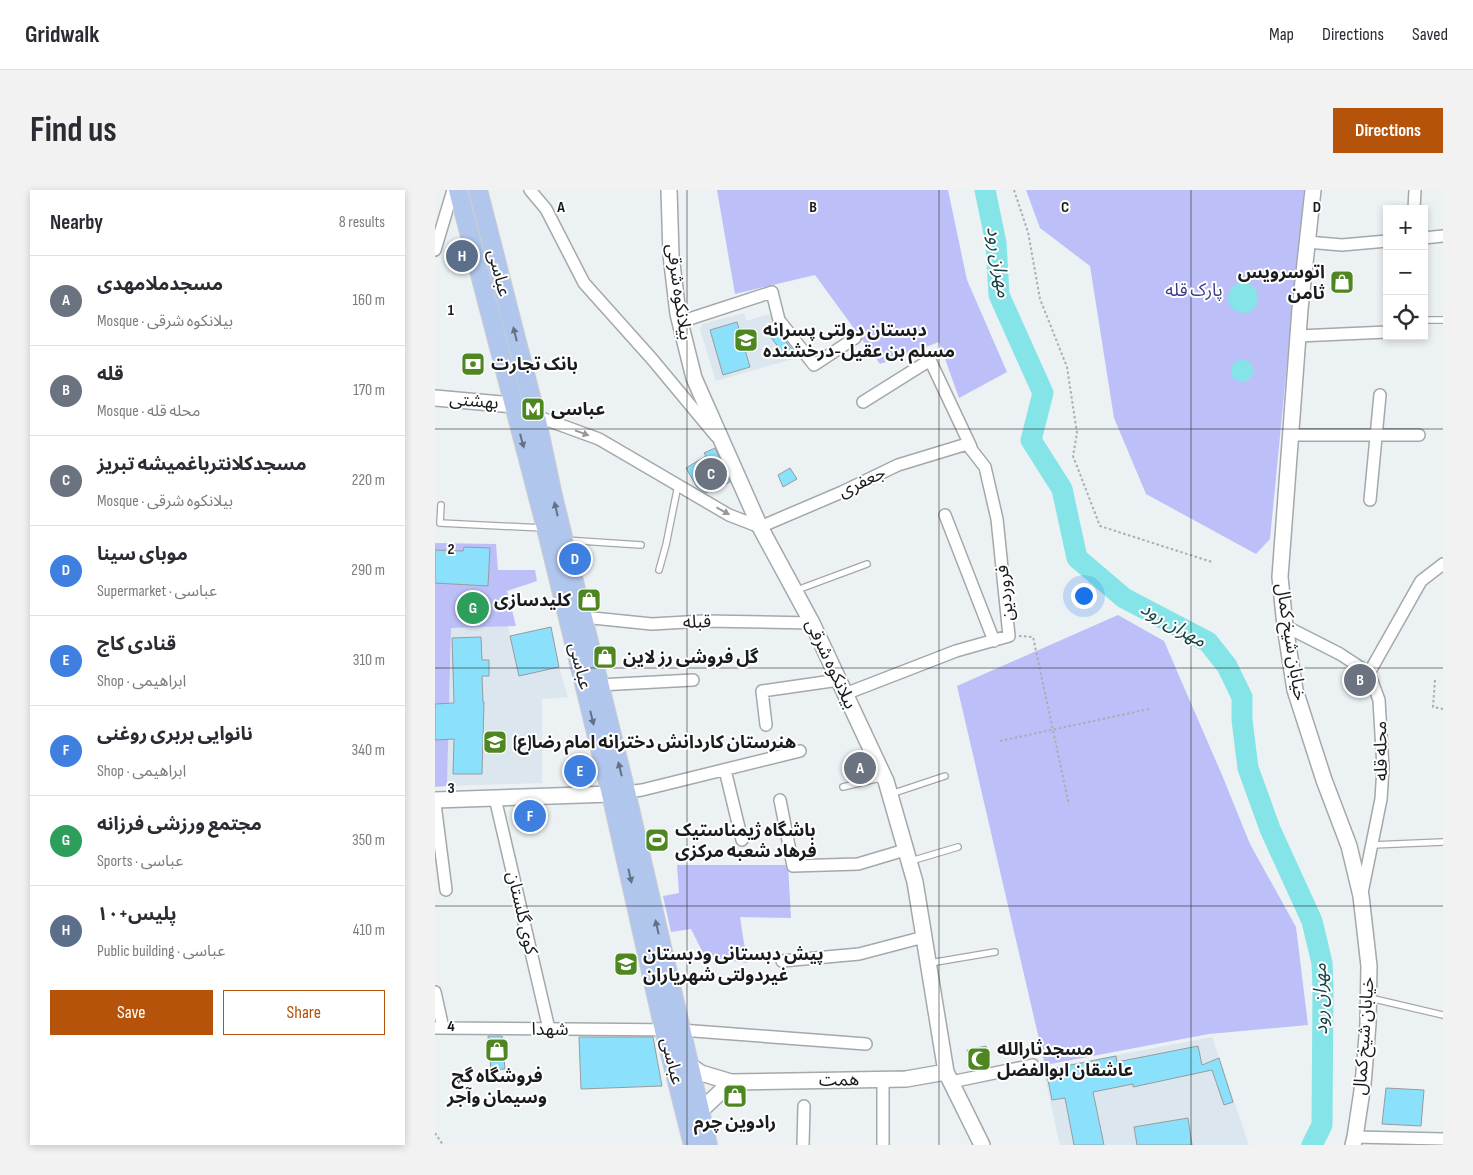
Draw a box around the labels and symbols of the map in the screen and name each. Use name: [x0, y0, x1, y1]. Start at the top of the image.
text: A: [556, 198, 565, 217]
text: B: [809, 198, 817, 217]
text: C: [1061, 198, 1069, 217]
text: D: [1313, 198, 1321, 217]
water label: مهران رود: [981, 225, 1015, 299]
pin: H: [446, 237, 478, 275]
street label: بیلانکوه شرقی: [662, 243, 696, 341]
street label: عباسى: [483, 247, 515, 299]
place label: اتوسرویس ثامن: [1238, 262, 1325, 304]
shop icon: اتوسرویس ثامن: [1329, 269, 1355, 295]
park label: پارک قله: [1165, 280, 1223, 301]
text: 1: [448, 301, 455, 320]
place label: دبستان دولتی پسرانه مسلم بن عقیل-درخشنده: [763, 320, 955, 364]
one-way arrow: [511, 326, 519, 341]
school or university icon: دبستان دولتی پسرانه مسلم بن عقیل-درخشنده: [733, 327, 759, 353]
bank icon: بانک تجارت: [460, 351, 486, 377]
place label: بانک تجارت: [491, 354, 578, 375]
street label: بهشتی: [449, 388, 499, 414]
metro station icon: عباسی: [520, 396, 546, 422]
place label: عباسی: [551, 399, 605, 420]
one-way arrow: [574, 429, 589, 437]
one-way arrow: [519, 433, 527, 448]
pin: C: [695, 455, 727, 493]
street label: جعفری: [835, 462, 889, 502]
one-way arrow: [552, 501, 560, 517]
one-way arrow: [716, 507, 731, 515]
text: 2: [447, 540, 455, 559]
pin: D: [559, 540, 591, 578]
street label: فروردین: [992, 564, 1018, 622]
street label: خیابان شیخ کمال: [1269, 582, 1311, 703]
your location: [1071, 583, 1097, 609]
shop icon: کلیدسازی: [576, 587, 602, 613]
pin: G: [457, 589, 489, 627]
place label: کلیدسازی: [494, 590, 572, 611]
water label: مهران رود: [1136, 597, 1210, 653]
street label: قبله: [682, 611, 712, 633]
street label: بیلانکوه شرقی: [801, 616, 861, 712]
street label: عباسى: [564, 640, 596, 692]
shop icon: گل فروشی رز لاین: [592, 644, 618, 670]
place label: گل فروشی رز لاین: [623, 647, 759, 668]
pin: B: [1344, 661, 1376, 699]
one-way arrow: [589, 710, 597, 725]
street label: محله قله: [1370, 721, 1392, 781]
school or university icon: هنرستان کاردانش دخترانه امام رضا(ع): [482, 729, 508, 755]
place label: هنرستان کاردانش دخترانه امام رضا(ع): [513, 732, 796, 755]
pin: A: [844, 749, 876, 787]
pin: E: [564, 752, 596, 790]
one-way arrow: [616, 761, 624, 776]
text: 3: [447, 779, 455, 798]
pin: F: [514, 797, 546, 835]
place label: باشگاه ژیمناستیک فرهاد شعبه مرکزی: [675, 820, 817, 862]
sports icon: باشگاه ژیمناستیک فرهاد شعبه مرکزی: [644, 827, 670, 853]
one-way arrow: [626, 868, 634, 883]
street label: کوی گلستان: [502, 869, 542, 957]
one-way arrow: [653, 920, 661, 935]
place label: پیش دبستانی ودبستان غیردولتی شهریاران: [643, 944, 824, 986]
school or university icon: پیش دبستانی ودبستان غیردولتی شهریاران: [613, 951, 639, 977]
water label: مهران رود: [1309, 963, 1333, 1035]
street label: خیابان شیخ کمال: [1349, 976, 1381, 1096]
text: 4: [447, 1017, 455, 1036]
street label: شهدا: [531, 1019, 569, 1040]
street label: عباسى: [656, 1035, 688, 1087]
shop icon: فروشگاه گچ وسیمان وآجر: [484, 1037, 510, 1063]
place label: مسجدثارالله عاشقان ابوالفضل: [997, 1039, 1133, 1081]
mosque icon: مسجدثارالله عاشقان ابوالفضل: [966, 1046, 992, 1072]
place label: فروشگاه گچ وسیمان وآجر: [446, 1066, 547, 1108]
street label: همت: [819, 1069, 859, 1091]
shop icon: رادوین چرم: [722, 1083, 748, 1109]
place label: رادوین چرم: [694, 1112, 776, 1135]

